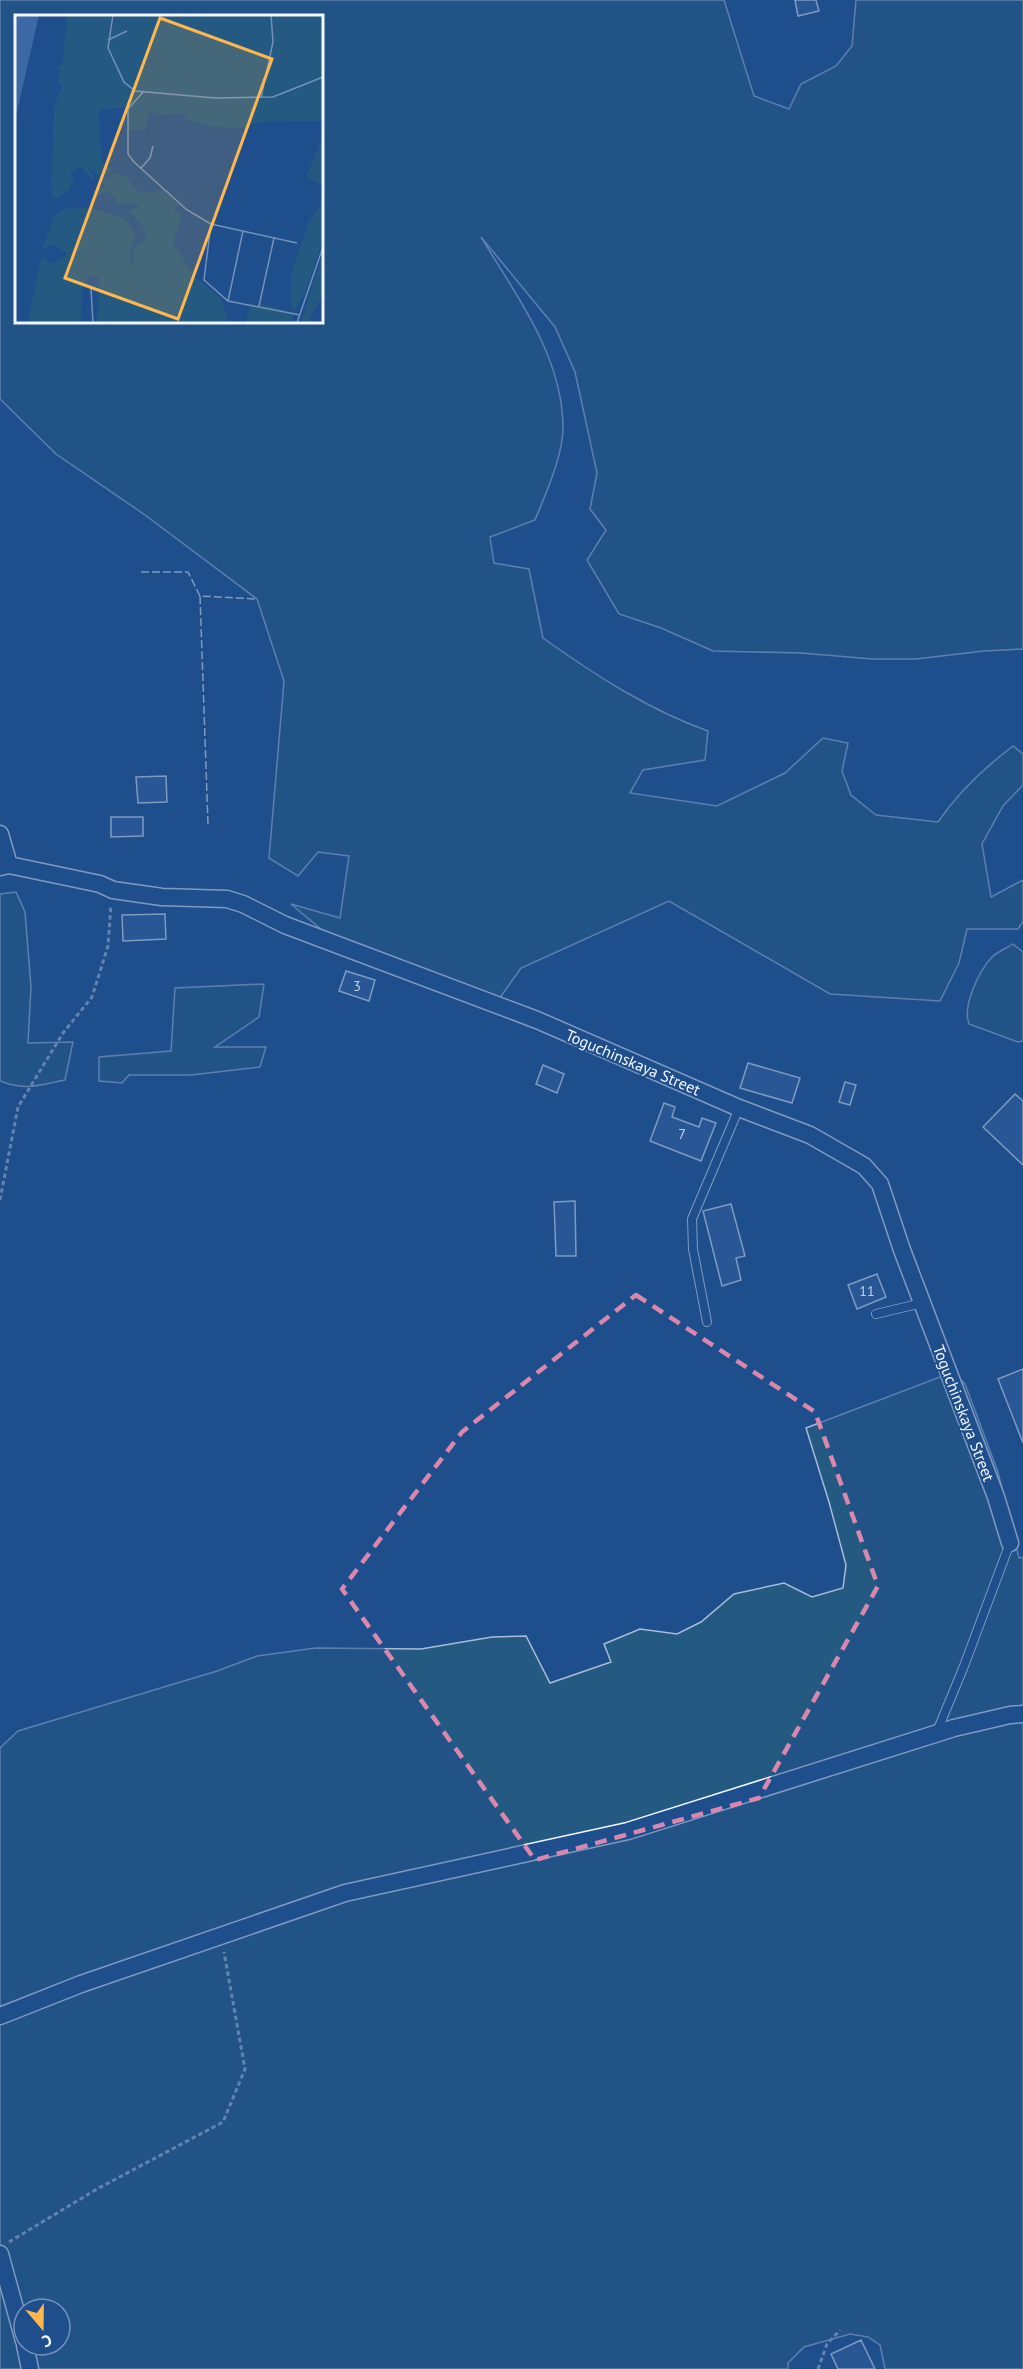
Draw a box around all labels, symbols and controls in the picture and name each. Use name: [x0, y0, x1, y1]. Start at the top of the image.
inset map: [15, 15, 322, 322]
house number: 3: [353, 977, 361, 995]
street label: Toguchinskaya Street: [563, 1025, 704, 1100]
house number: 7: [678, 1125, 686, 1143]
house number: 11: [859, 1282, 875, 1300]
street label: Toguchinskaya Street: [929, 1342, 999, 1485]
north arrow: [12, 2297, 72, 2357]
text: С: [39, 2330, 55, 2352]

